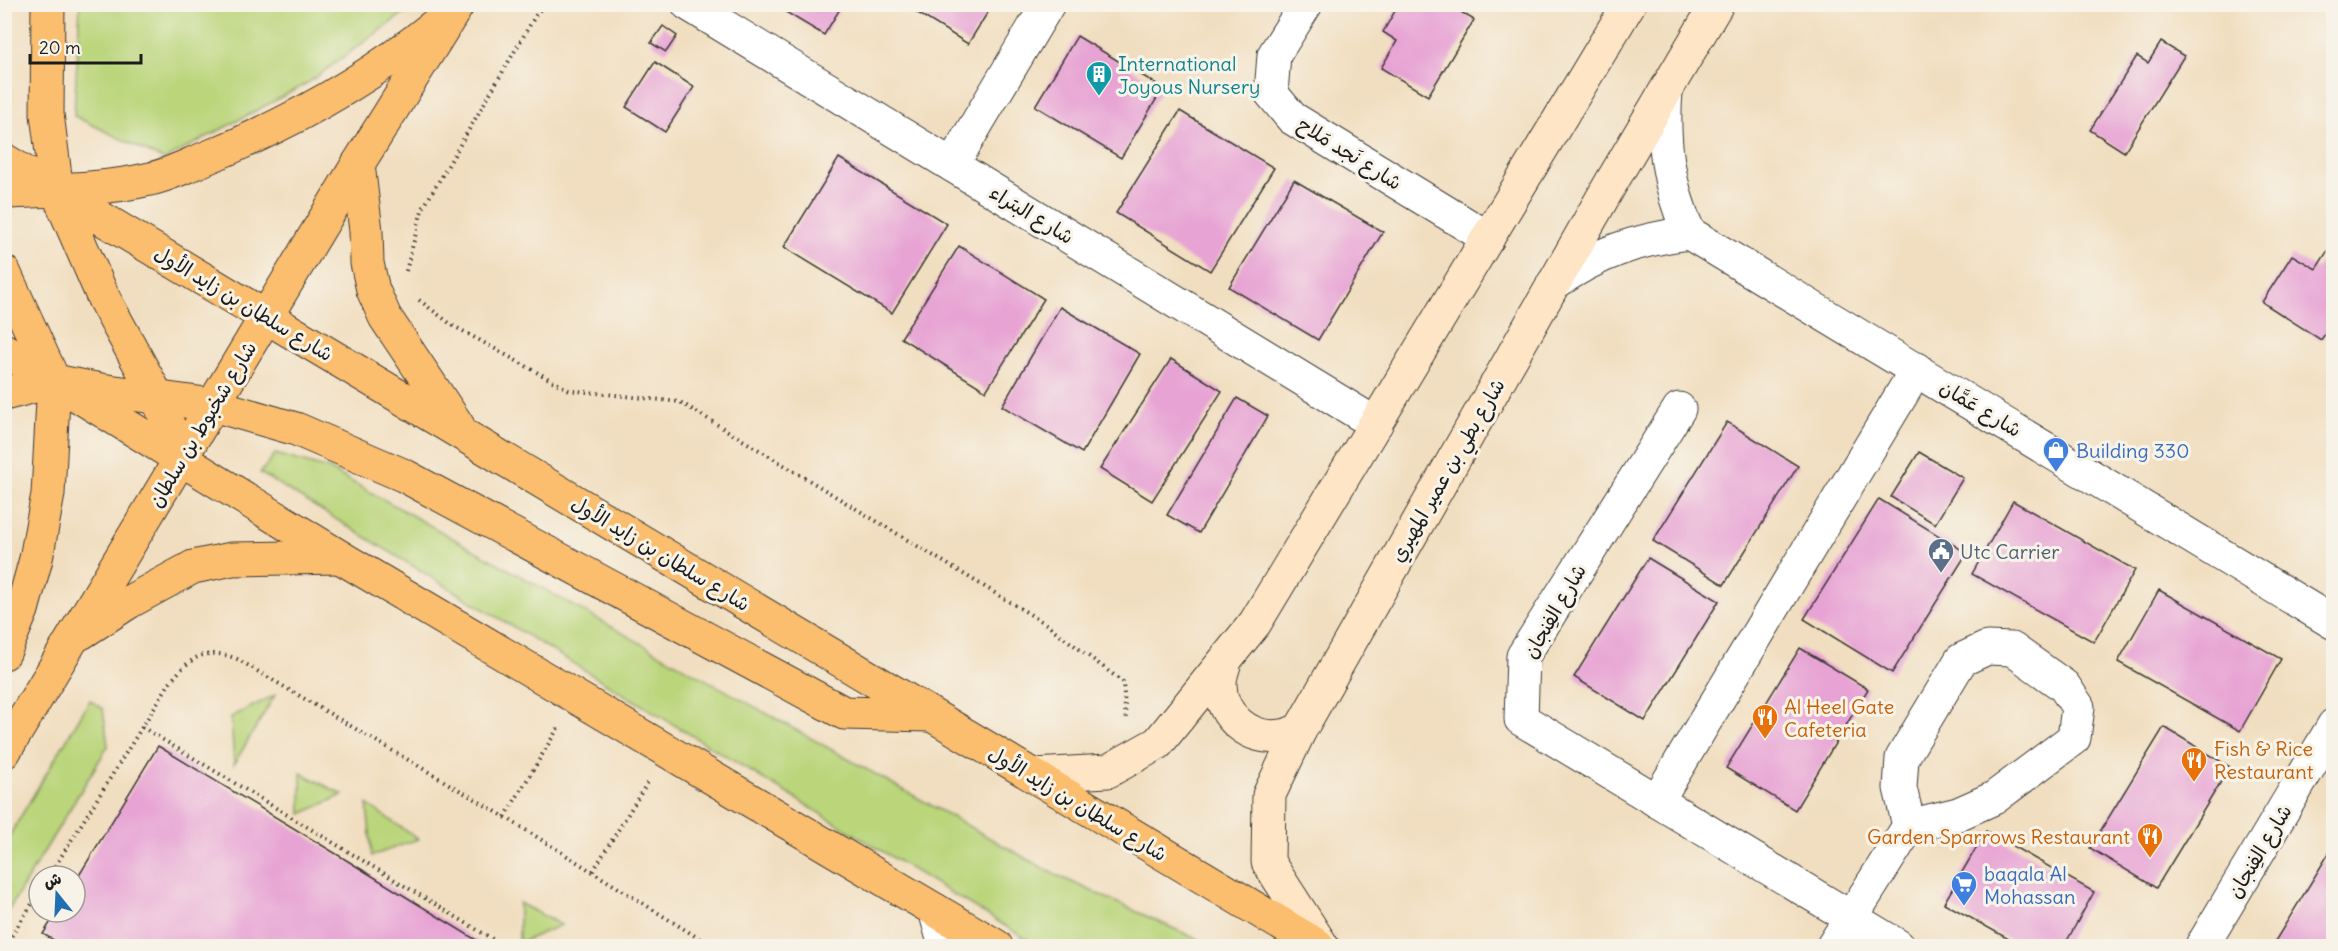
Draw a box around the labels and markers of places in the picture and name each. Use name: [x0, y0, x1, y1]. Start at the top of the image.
place label: International Joyous Nursery: [1118, 51, 1260, 99]
building icon: International Joyous Nursery: [1084, 59, 1114, 97]
shop icon: Building 330: [2041, 435, 2071, 473]
place label: Building 330: [2076, 438, 2189, 463]
public building icon: Utc Carrier: [1926, 536, 1956, 574]
place label: Utc Carrier: [1960, 539, 2060, 564]
place label: Al Heel Gate Cafeteria: [1784, 694, 1894, 742]
restaurant icon: Al Heel Gate Cafeteria: [1750, 702, 1780, 740]
place label: Fish & Rice Restaurant: [2214, 736, 2314, 784]
restaurant icon: Fish & Rice Restaurant: [2179, 745, 2209, 783]
restaurant icon: Garden Sparrows Restaurant: [2135, 821, 2165, 859]
place label: Garden Sparrows Restaurant: [1867, 824, 2130, 849]
place label: baqala Al Mohassan: [1984, 861, 2075, 909]
supermarket icon: baqala Al Mohassan: [1949, 869, 1979, 907]

